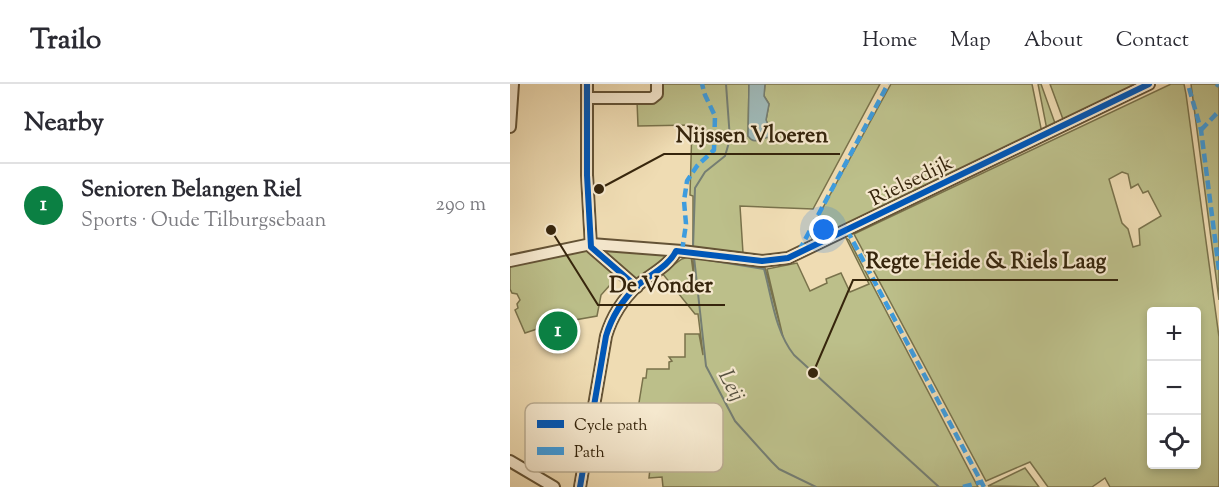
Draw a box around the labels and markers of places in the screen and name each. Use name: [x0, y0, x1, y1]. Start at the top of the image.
callout: Nijssen Vloeren: [664, 114, 840, 154]
callout: Regte Heide & Riels Laag: [853, 240, 1118, 280]
callout: De Vonder: [598, 265, 725, 305]
pin: 1: [538, 308, 578, 354]

